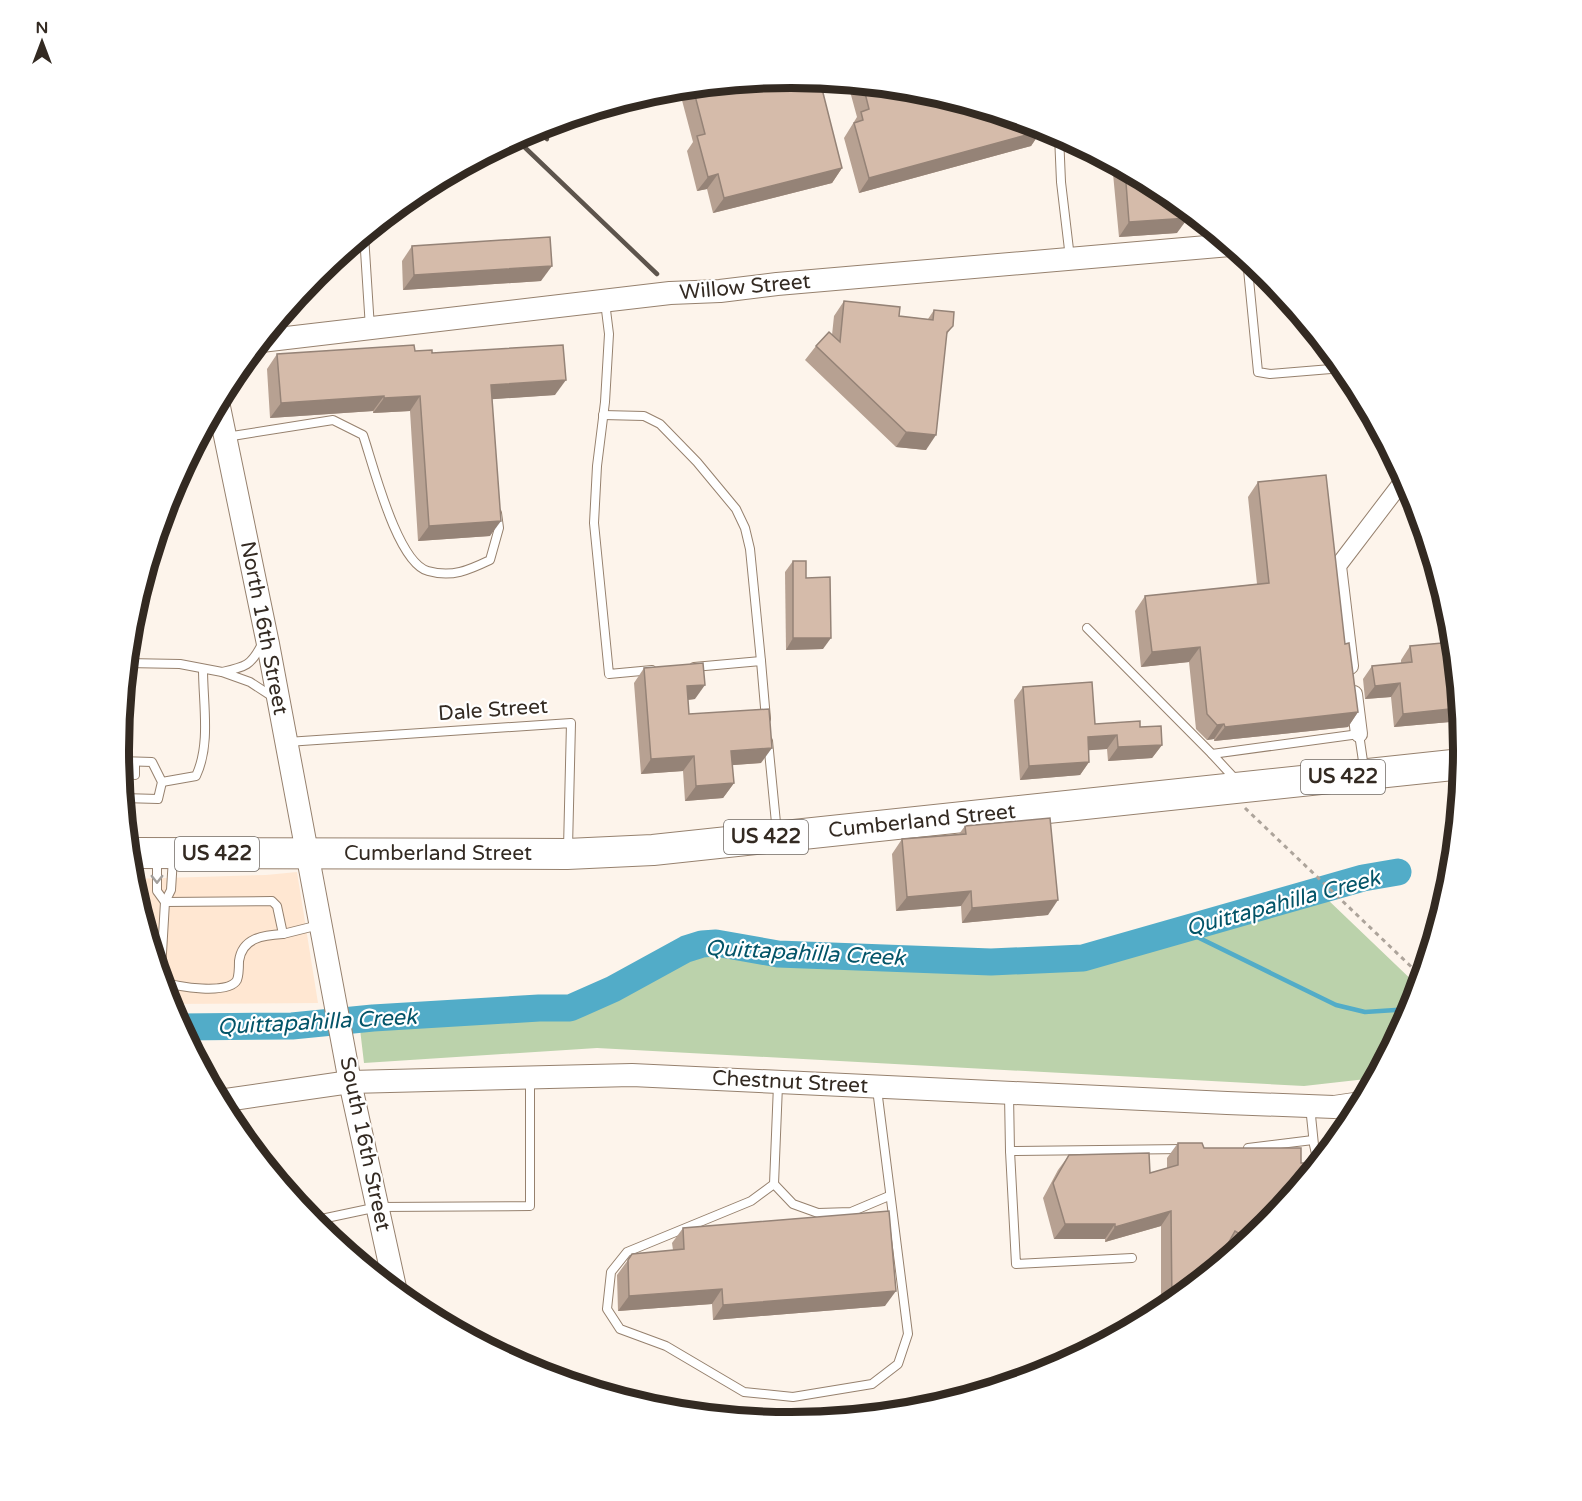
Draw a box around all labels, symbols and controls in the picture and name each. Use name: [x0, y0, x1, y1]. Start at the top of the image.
north arrow: [12, 12, 72, 72]
text: N: [36, 18, 48, 38]
street label: Willow Street: [678, 269, 812, 305]
street label: North 16th Street: [235, 539, 293, 717]
street label: Dale Street: [437, 694, 549, 726]
road number: US 422: [1301, 760, 1385, 794]
street label: Cumberland Street: [827, 799, 1017, 843]
road number: US 422: [724, 820, 808, 854]
road number: US 422: [175, 837, 259, 871]
street label: Cumberland Street: [344, 841, 532, 866]
water label: Quittapahilla Creek: [1183, 864, 1385, 941]
one-way arrow: [151, 874, 163, 883]
water label: Quittapahilla Creek: [704, 935, 908, 971]
water label: Quittapahilla Creek: [216, 1004, 420, 1040]
street label: South 16th Street: [334, 1055, 396, 1233]
street label: Chestnut Street: [711, 1065, 869, 1099]

